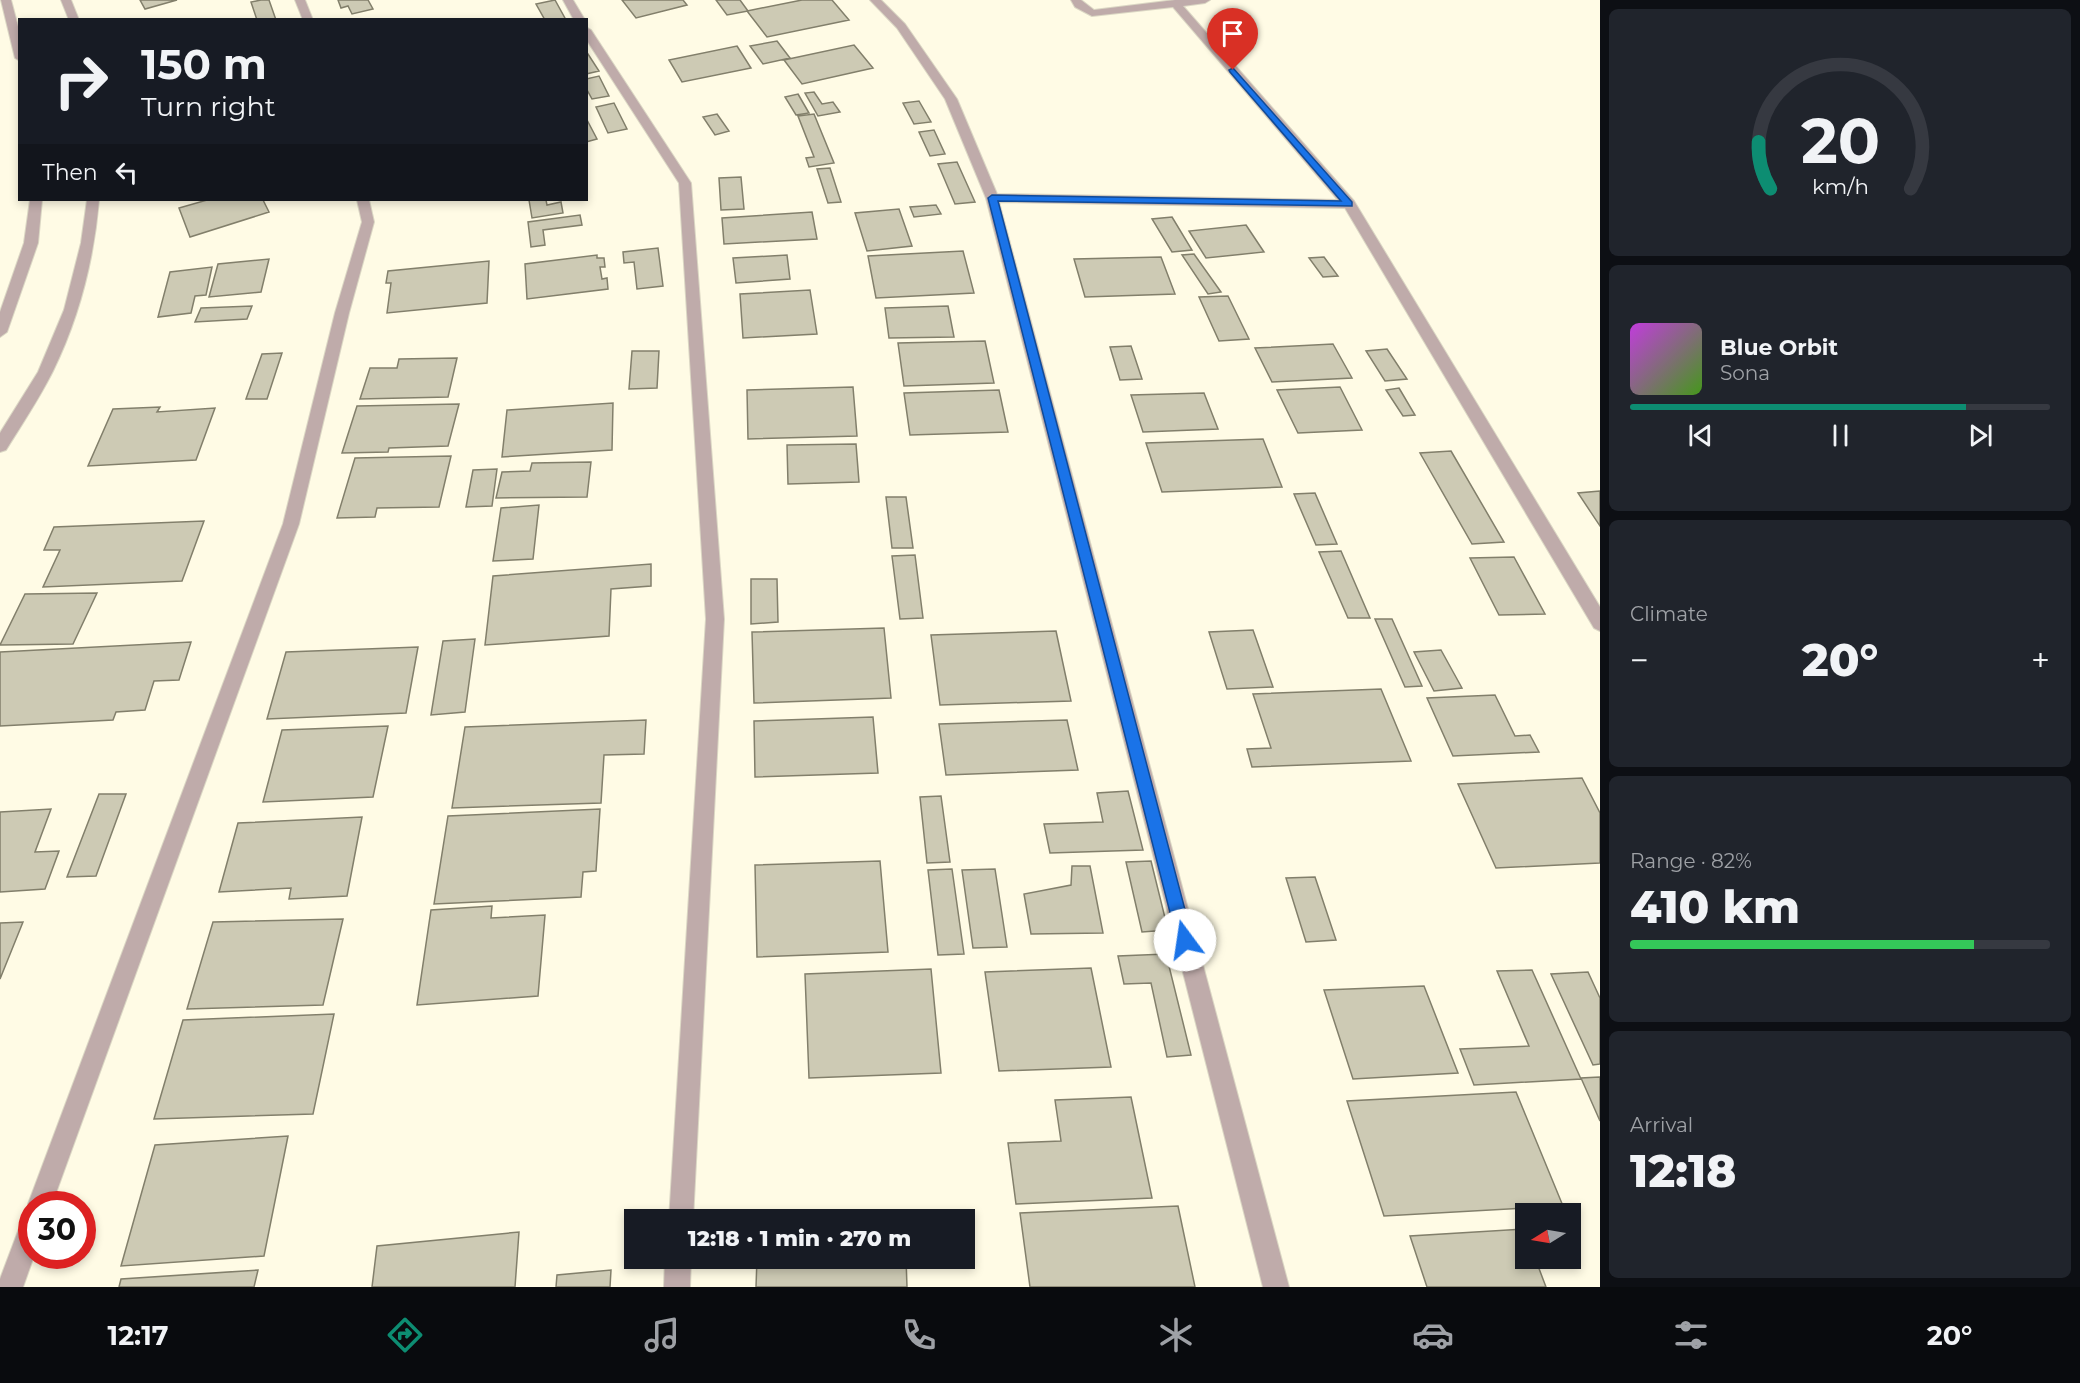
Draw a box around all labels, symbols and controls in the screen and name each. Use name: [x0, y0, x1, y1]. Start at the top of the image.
pin: [1207, 8, 1258, 70]
icon: arrive: [1216, 17, 1249, 50]
text: 150 m: [141, 38, 267, 90]
icon: right: [42, 42, 120, 120]
text: Turn right: [141, 90, 276, 123]
text: 20: [1800, 103, 1880, 179]
icon: left: [110, 156, 143, 189]
text: Then: [42, 159, 98, 186]
text: km/h: [1811, 174, 1869, 200]
text: Blue Orbit: [1720, 334, 1838, 361]
text: Sona: [1720, 361, 1770, 385]
icon: previous: [1684, 419, 1717, 452]
icon: pause: [1824, 419, 1857, 452]
icon: next: [1964, 419, 1997, 452]
text: Climate: [1630, 602, 1708, 626]
text: 20°: [1802, 632, 1878, 687]
text: −: [1630, 640, 1649, 680]
text: +: [2031, 640, 2050, 680]
text: Range · 82%: [1630, 849, 1752, 873]
text: 410 km: [1630, 879, 1800, 934]
position arrow: [1153, 908, 1217, 972]
text: Arrival: [1630, 1113, 1693, 1137]
text: 12:18: [1630, 1143, 1736, 1198]
speed limit sign: 30: [18, 1191, 96, 1269]
north arrow: [1515, 1203, 1581, 1269]
map controls: [1515, 1203, 1581, 1269]
text: 12:18 · 1 min · 270 m: [688, 1225, 911, 1252]
icon: directions: [384, 1314, 426, 1356]
icon: music: [641, 1314, 683, 1356]
icon: phone: [898, 1314, 940, 1356]
icon: climate: [1155, 1314, 1197, 1356]
icon: car: [1412, 1314, 1454, 1356]
icon: filters: [1670, 1314, 1712, 1356]
text: 12:17: [108, 1319, 169, 1352]
text: 20°: [1927, 1319, 1972, 1352]

